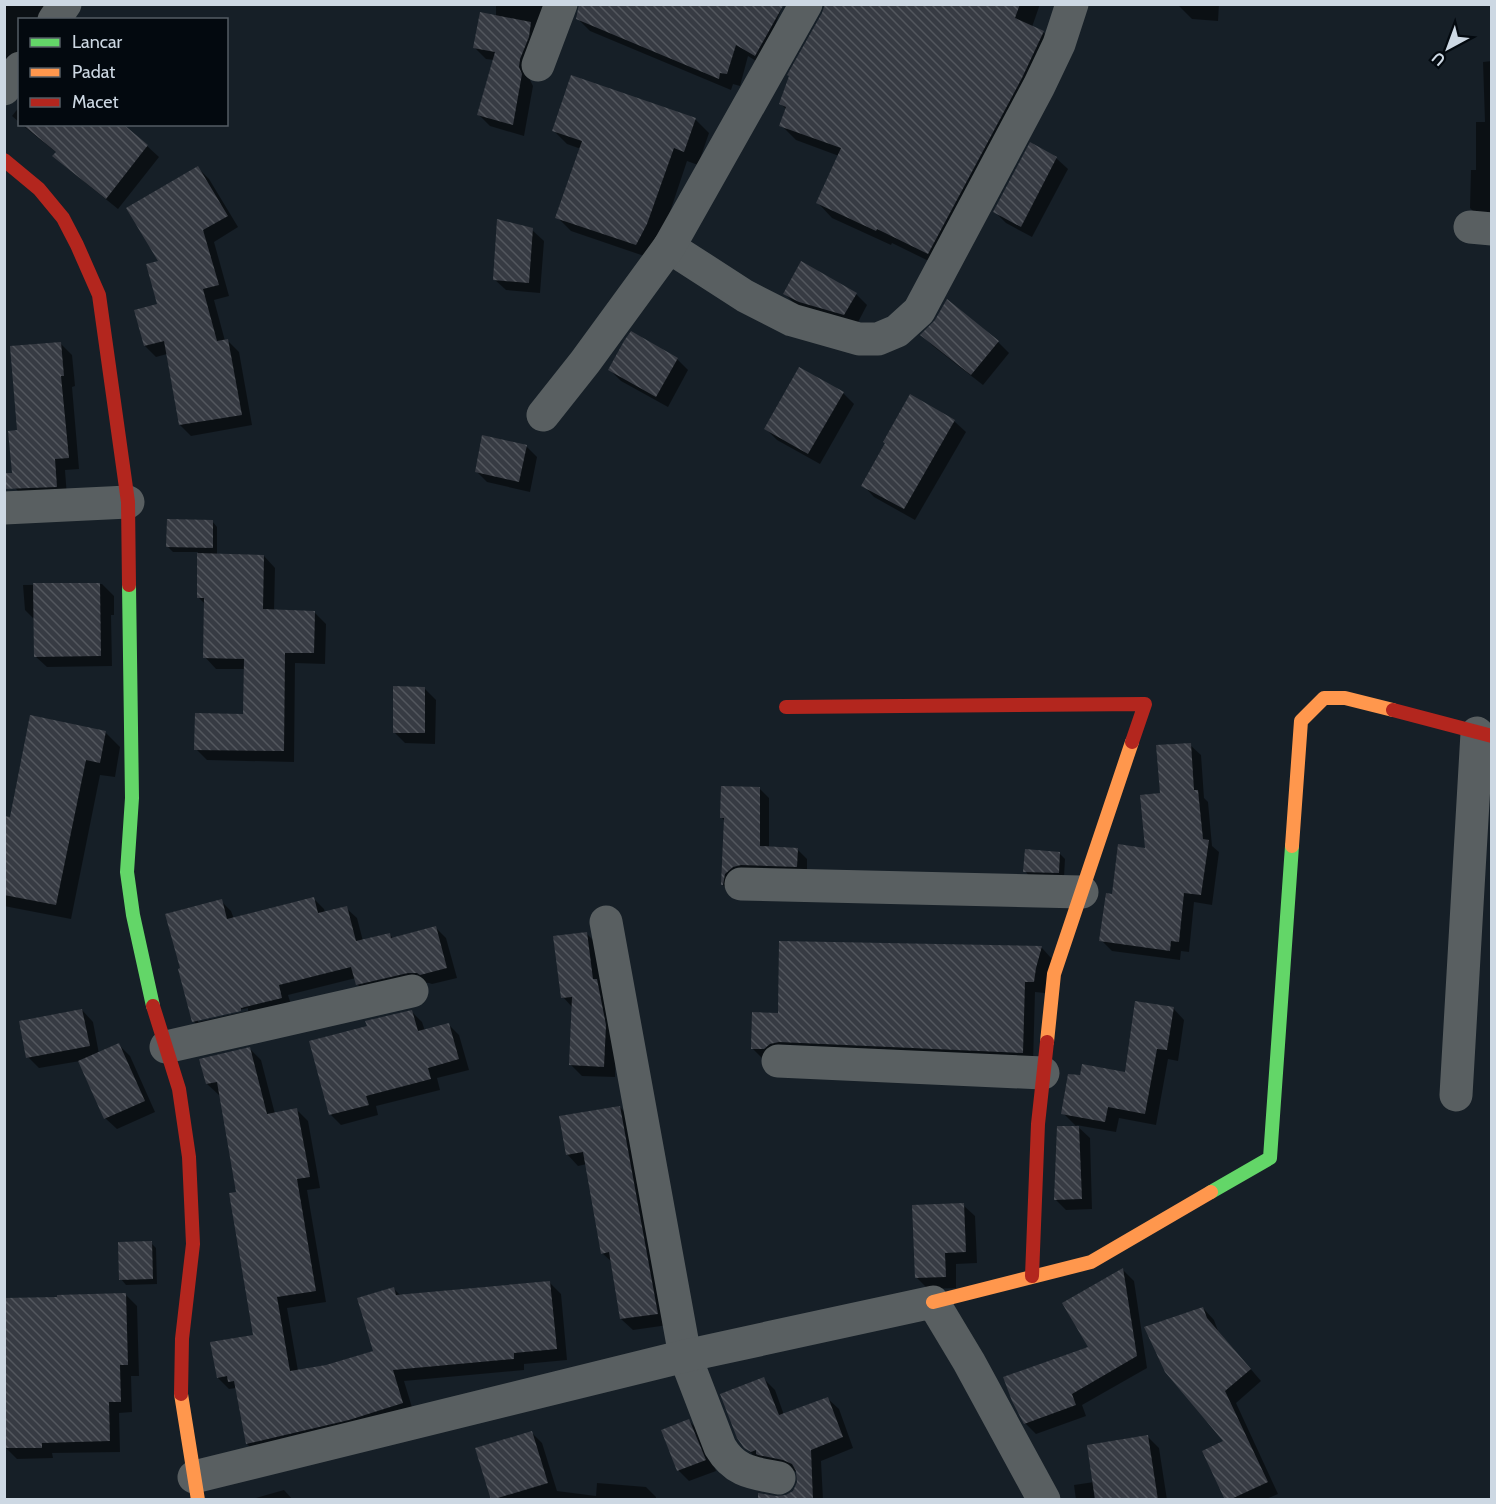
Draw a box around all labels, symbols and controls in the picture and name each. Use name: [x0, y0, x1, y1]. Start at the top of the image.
legend: [18, 18, 228, 126]
north arrow: [1418, 18, 1478, 78]
text: Lancar: [72, 31, 123, 53]
text: U: [1428, 48, 1449, 70]
text: Padat: [72, 61, 115, 83]
text: Macet: [72, 91, 118, 113]

